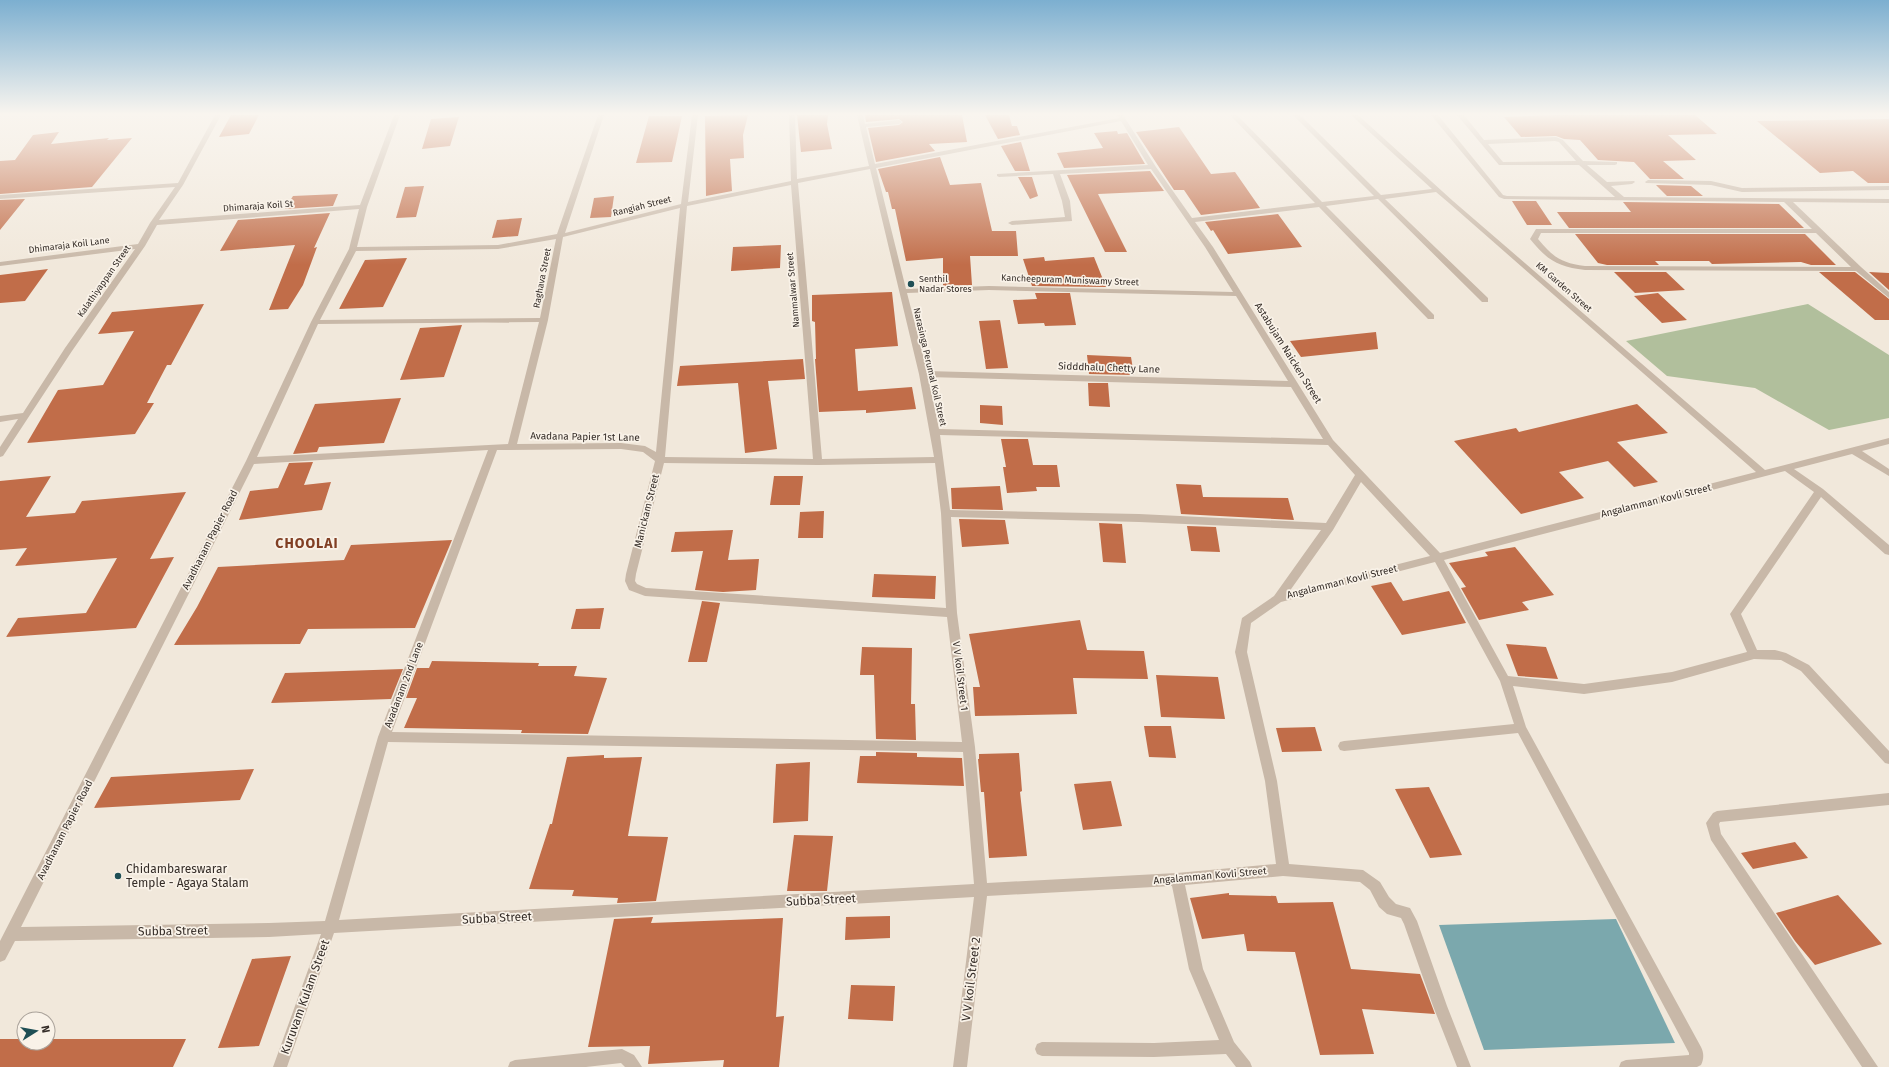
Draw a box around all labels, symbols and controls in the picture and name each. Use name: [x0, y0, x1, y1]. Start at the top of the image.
street label: Rangiah Street: [612, 194, 673, 218]
street label: Dhimaraja Koil St: [223, 199, 294, 213]
street label: Dhimaraja Koil Lane: [28, 235, 110, 255]
street label: Kalathiyappan Street: [75, 243, 133, 319]
street label: Raghava Street: [531, 246, 553, 309]
street label: Nammalwar Street: [785, 251, 801, 328]
street label: KM Garden Street: [1534, 260, 1595, 314]
street label: Kancheepuram Muniswamy Street: [1001, 273, 1140, 287]
place label: Senthil Nadar Stores: [919, 274, 972, 294]
marker: Senthil Nadar Stores: [906, 279, 916, 289]
street label: Astabujam Naicken Street: [1252, 300, 1324, 406]
street label: Narasinga Perumal Koil Street: [911, 307, 949, 428]
street label: Sidddhalu Chetty Lane: [1058, 360, 1160, 376]
street label: Avadana Papier 1st Lane: [530, 430, 640, 444]
street label: Manickam Street: [632, 473, 662, 549]
street label: Angalamman Kovli Street: [1600, 481, 1713, 521]
street label: Avadhanam Papier Road: [180, 488, 240, 592]
district label: CHOOLAI: [275, 535, 339, 552]
street label: Angalamman Kovli Street: [1286, 562, 1399, 602]
street label: Avadanam 2nd Lane: [382, 640, 426, 730]
street label: V V koil Street 1: [950, 641, 970, 711]
street label: Avadhanam Papier Road: [35, 778, 95, 882]
place label: Chidambareswarar Temple - Agaya Stalam: [126, 862, 249, 890]
street label: Angalamman Kovli Street: [1153, 865, 1267, 887]
marker: Chidambareswarar Temple - Agaya Stalam: [113, 871, 123, 881]
street label: Subba Street: [786, 891, 857, 909]
street label: Subba Street: [462, 909, 533, 927]
street label: Subba Street: [138, 923, 209, 939]
street label: V V koil Street 2: [959, 936, 983, 1022]
street label: Kuruvam Kulam Street: [278, 937, 333, 1056]
north arrow: [16, 1011, 56, 1051]
text: N: [38, 1024, 52, 1034]

